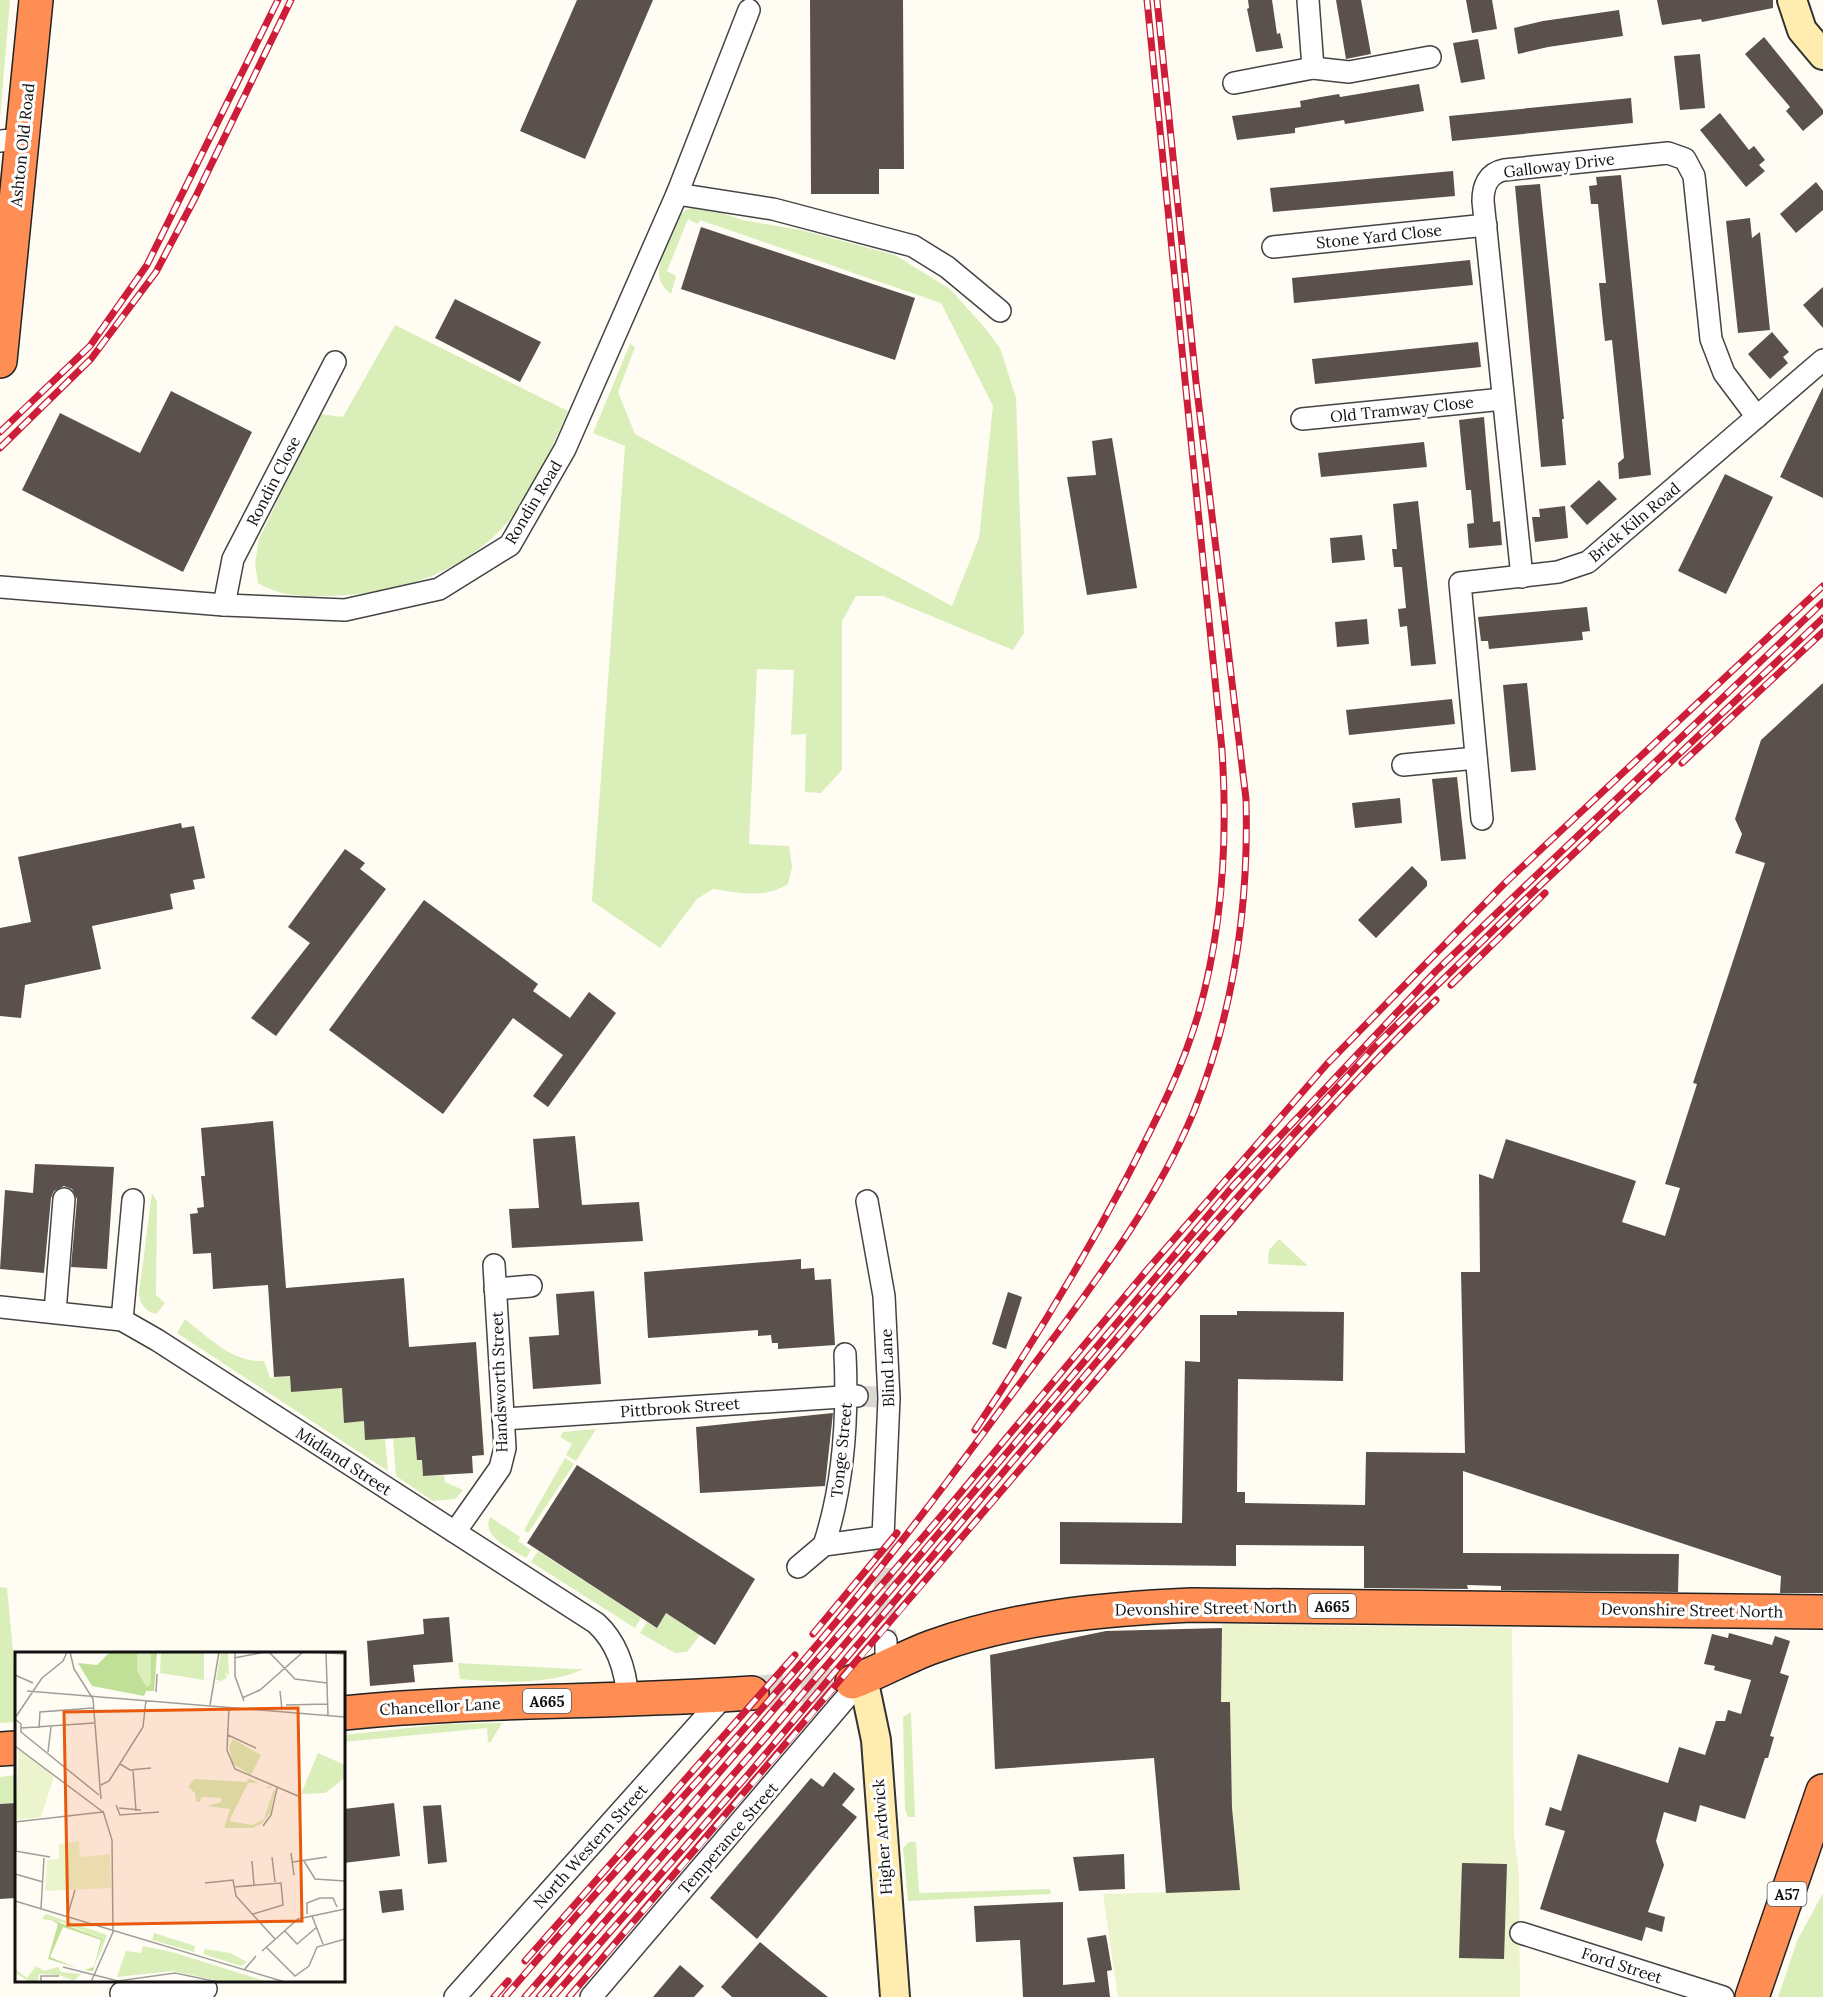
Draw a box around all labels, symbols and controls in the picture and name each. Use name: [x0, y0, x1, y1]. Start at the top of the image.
street label: Ashton Old Road: [5, 82, 38, 209]
street label: Galloway Drive: [1502, 148, 1616, 182]
street label: Stone Yard Close: [1315, 219, 1443, 253]
street label: Old Tramway Close: [1329, 391, 1475, 426]
street label: Rondin Close: [242, 433, 304, 529]
street label: Rondin Road: [500, 456, 566, 547]
street label: Brick Kiln Road: [1584, 478, 1684, 566]
street label: Handsworth Street: [487, 1310, 511, 1453]
street label: Blind Lane: [876, 1328, 898, 1408]
street label: Pittbrook Street: [619, 1393, 741, 1421]
street label: Tonge Street: [826, 1401, 856, 1499]
street label: Midland Street: [292, 1423, 396, 1500]
road number: A665: [1308, 1594, 1356, 1618]
street label: Devonshire Street North: [1115, 1596, 1298, 1620]
street label: Devonshire Street North: [1601, 1598, 1784, 1622]
inset map: [15, 1652, 345, 1982]
road number: A665: [523, 1689, 571, 1713]
street label: Chancellor Lane: [379, 1693, 501, 1719]
street label: Temperance Street: [674, 1777, 783, 1898]
street label: Higher Ardwick: [868, 1778, 896, 1896]
street label: North Western Street: [529, 1779, 652, 1912]
road number: A57: [1768, 1882, 1806, 1906]
street label: Ford Street: [1579, 1943, 1666, 1988]

